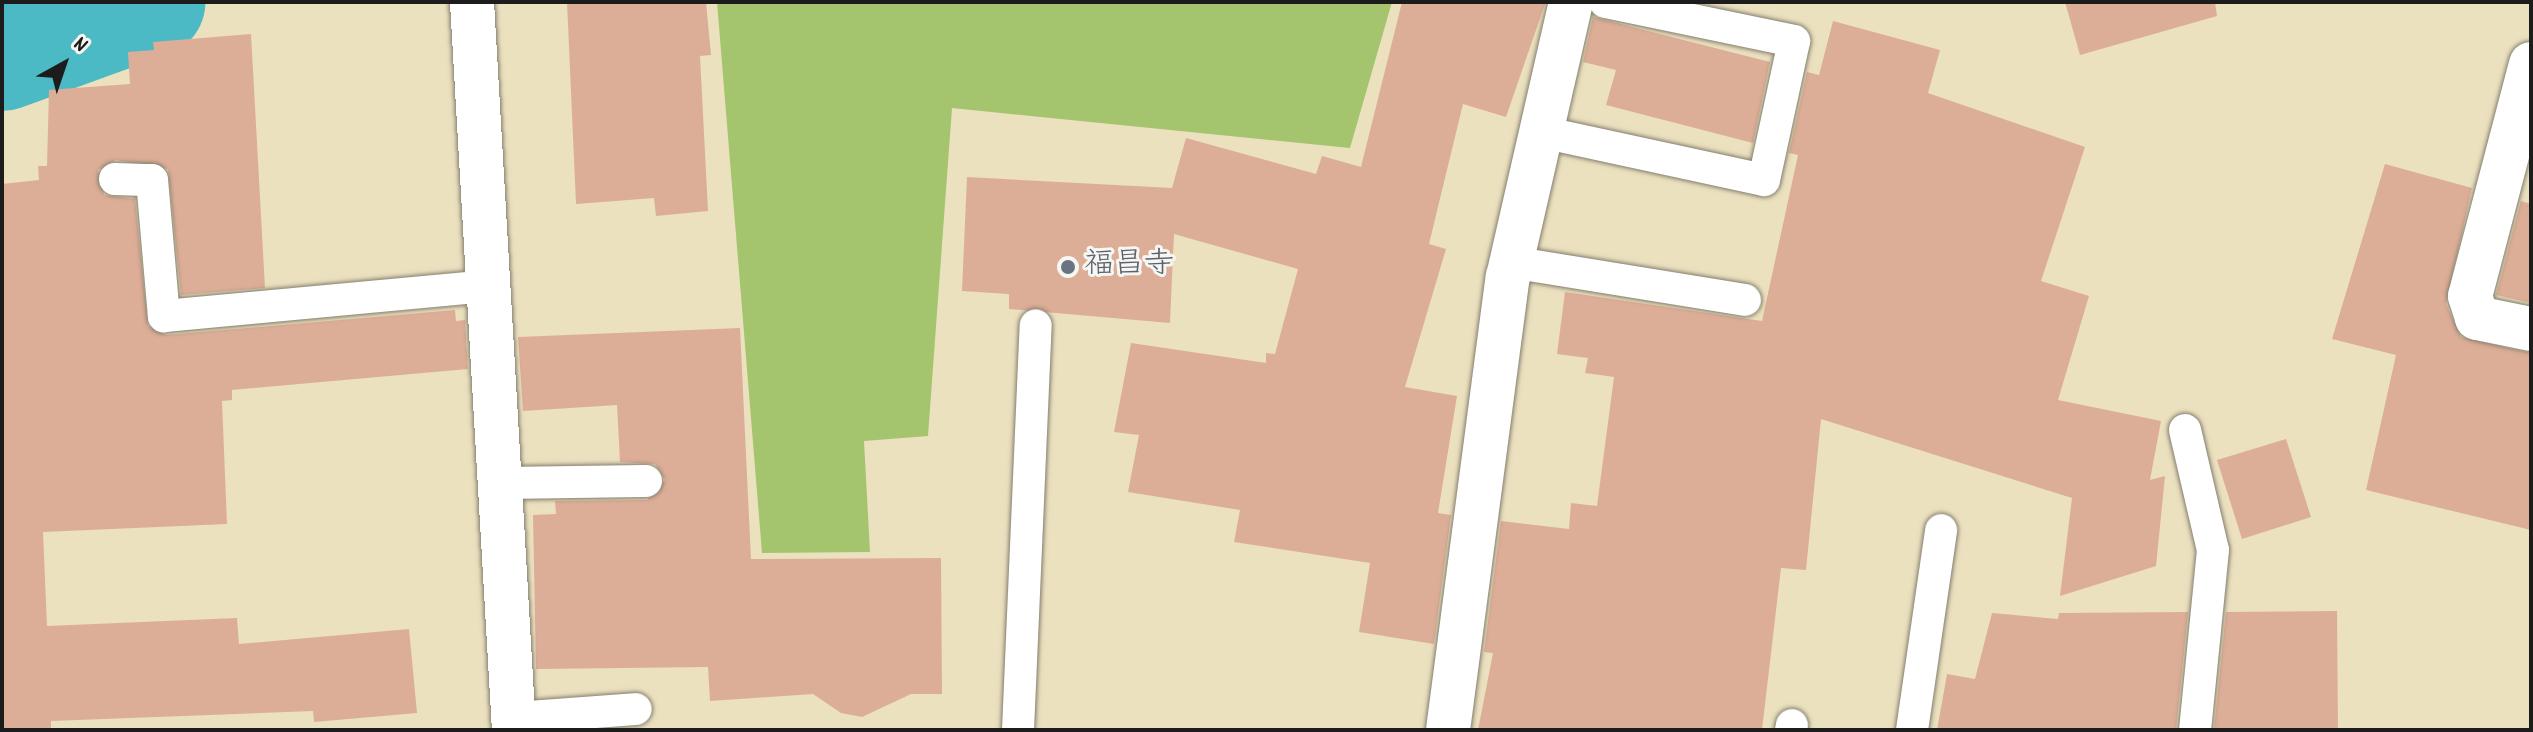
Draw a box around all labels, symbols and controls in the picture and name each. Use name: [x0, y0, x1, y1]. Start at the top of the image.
north arrow: [24, 24, 104, 104]
text: N: [66, 30, 94, 61]
place label: 福昌寺: [1084, 249, 1174, 285]
marker: 福昌寺: [1059, 258, 1077, 276]

